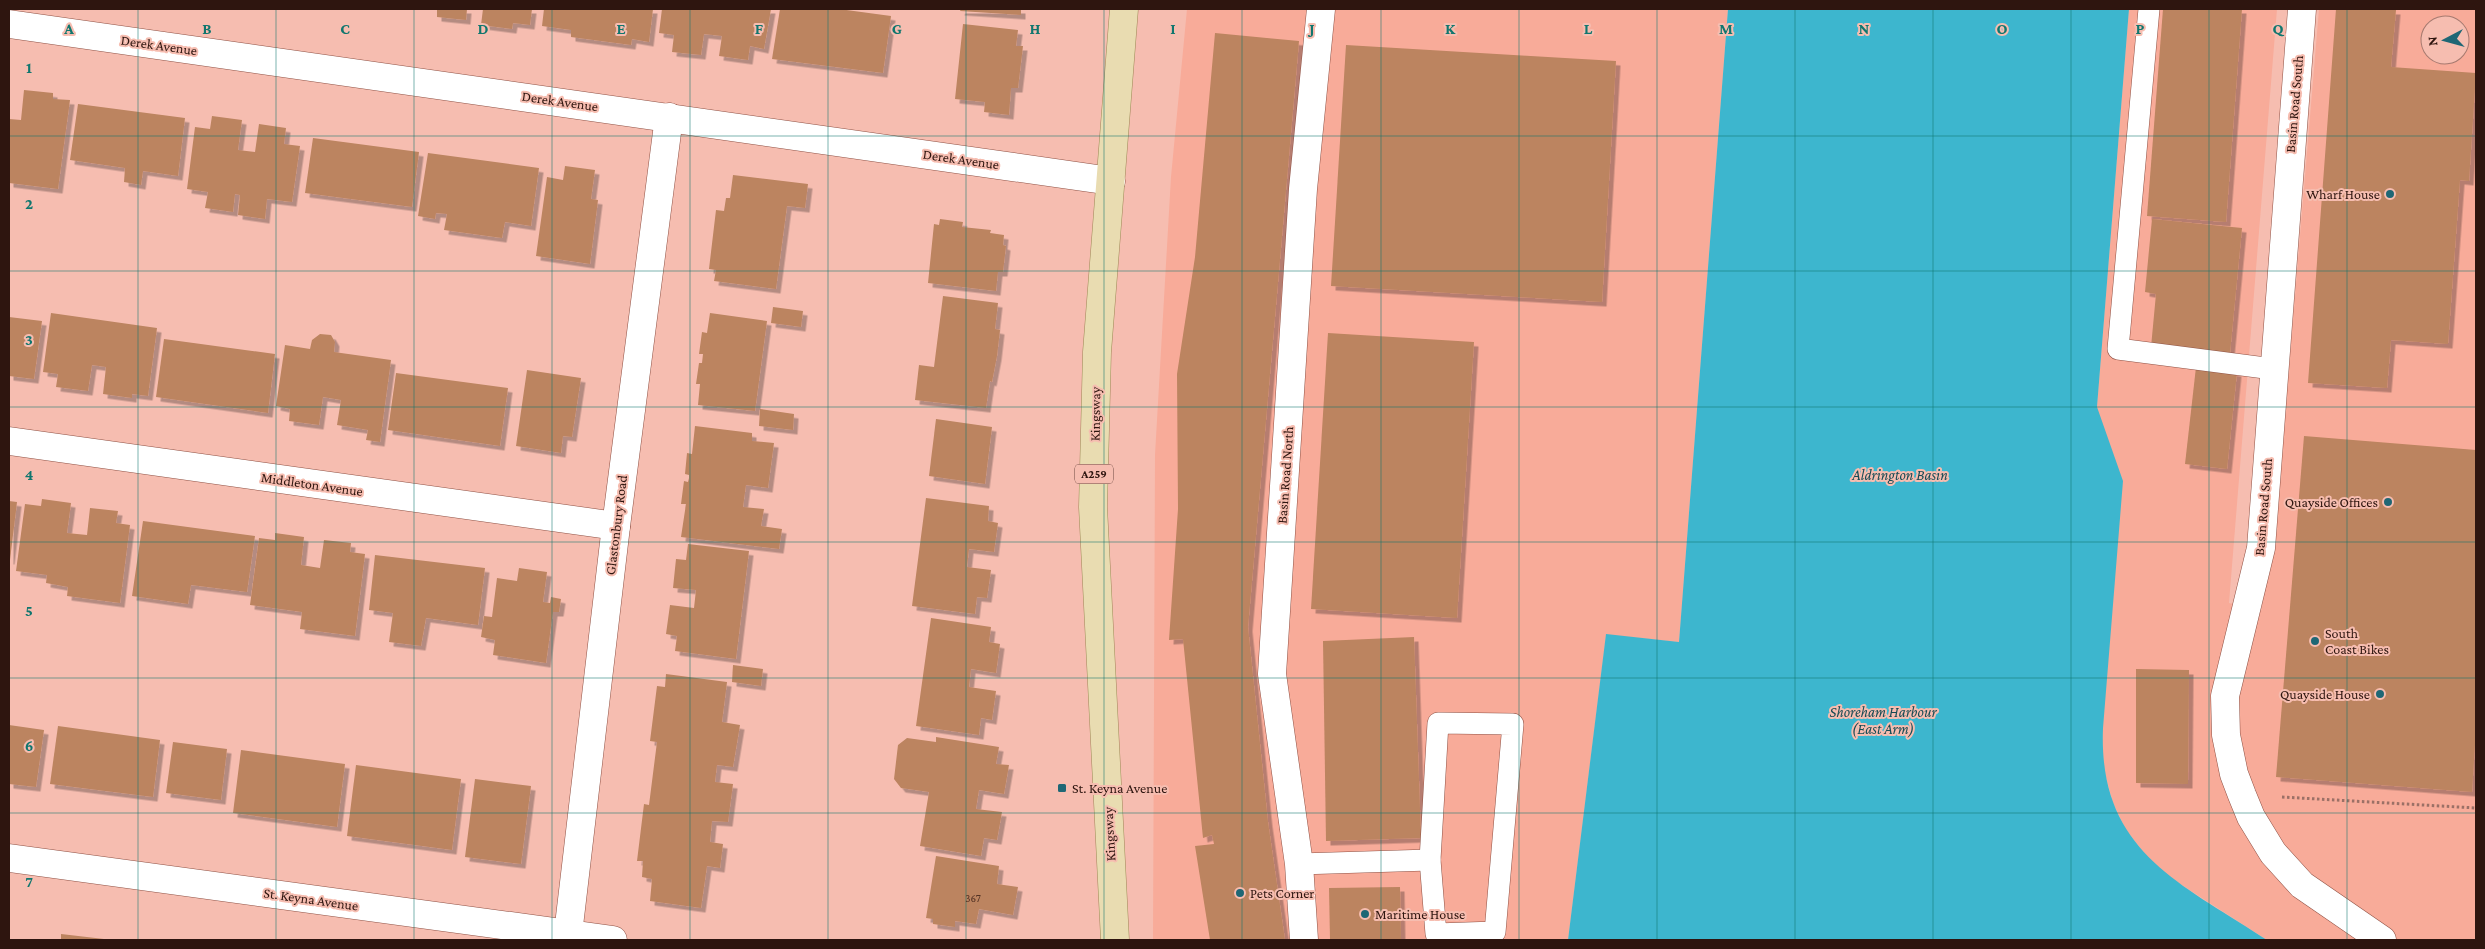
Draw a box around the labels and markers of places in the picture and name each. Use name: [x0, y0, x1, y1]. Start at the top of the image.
place label: Wharf House: [2306, 186, 2380, 202]
marker: Wharf House: [2384, 188, 2396, 200]
place label: Quayside Offices: [2285, 494, 2378, 510]
marker: Quayside Offices: [2382, 496, 2394, 508]
place label: South Coast Bikes: [2325, 625, 2389, 657]
marker: South Coast Bikes: [2309, 635, 2321, 647]
place label: Quayside House: [2280, 686, 2370, 702]
marker: Quayside House: [2374, 688, 2386, 700]
place label: St. Keyna Avenue: [1072, 780, 1167, 796]
marker: St. Keyna Avenue: [1056, 782, 1068, 794]
place label: Pets Corner: [1250, 885, 1314, 901]
marker: Pets Corner: [1234, 887, 1246, 899]
place label: Maritime House: [1375, 906, 1465, 922]
marker: Maritime House: [1359, 908, 1371, 920]

